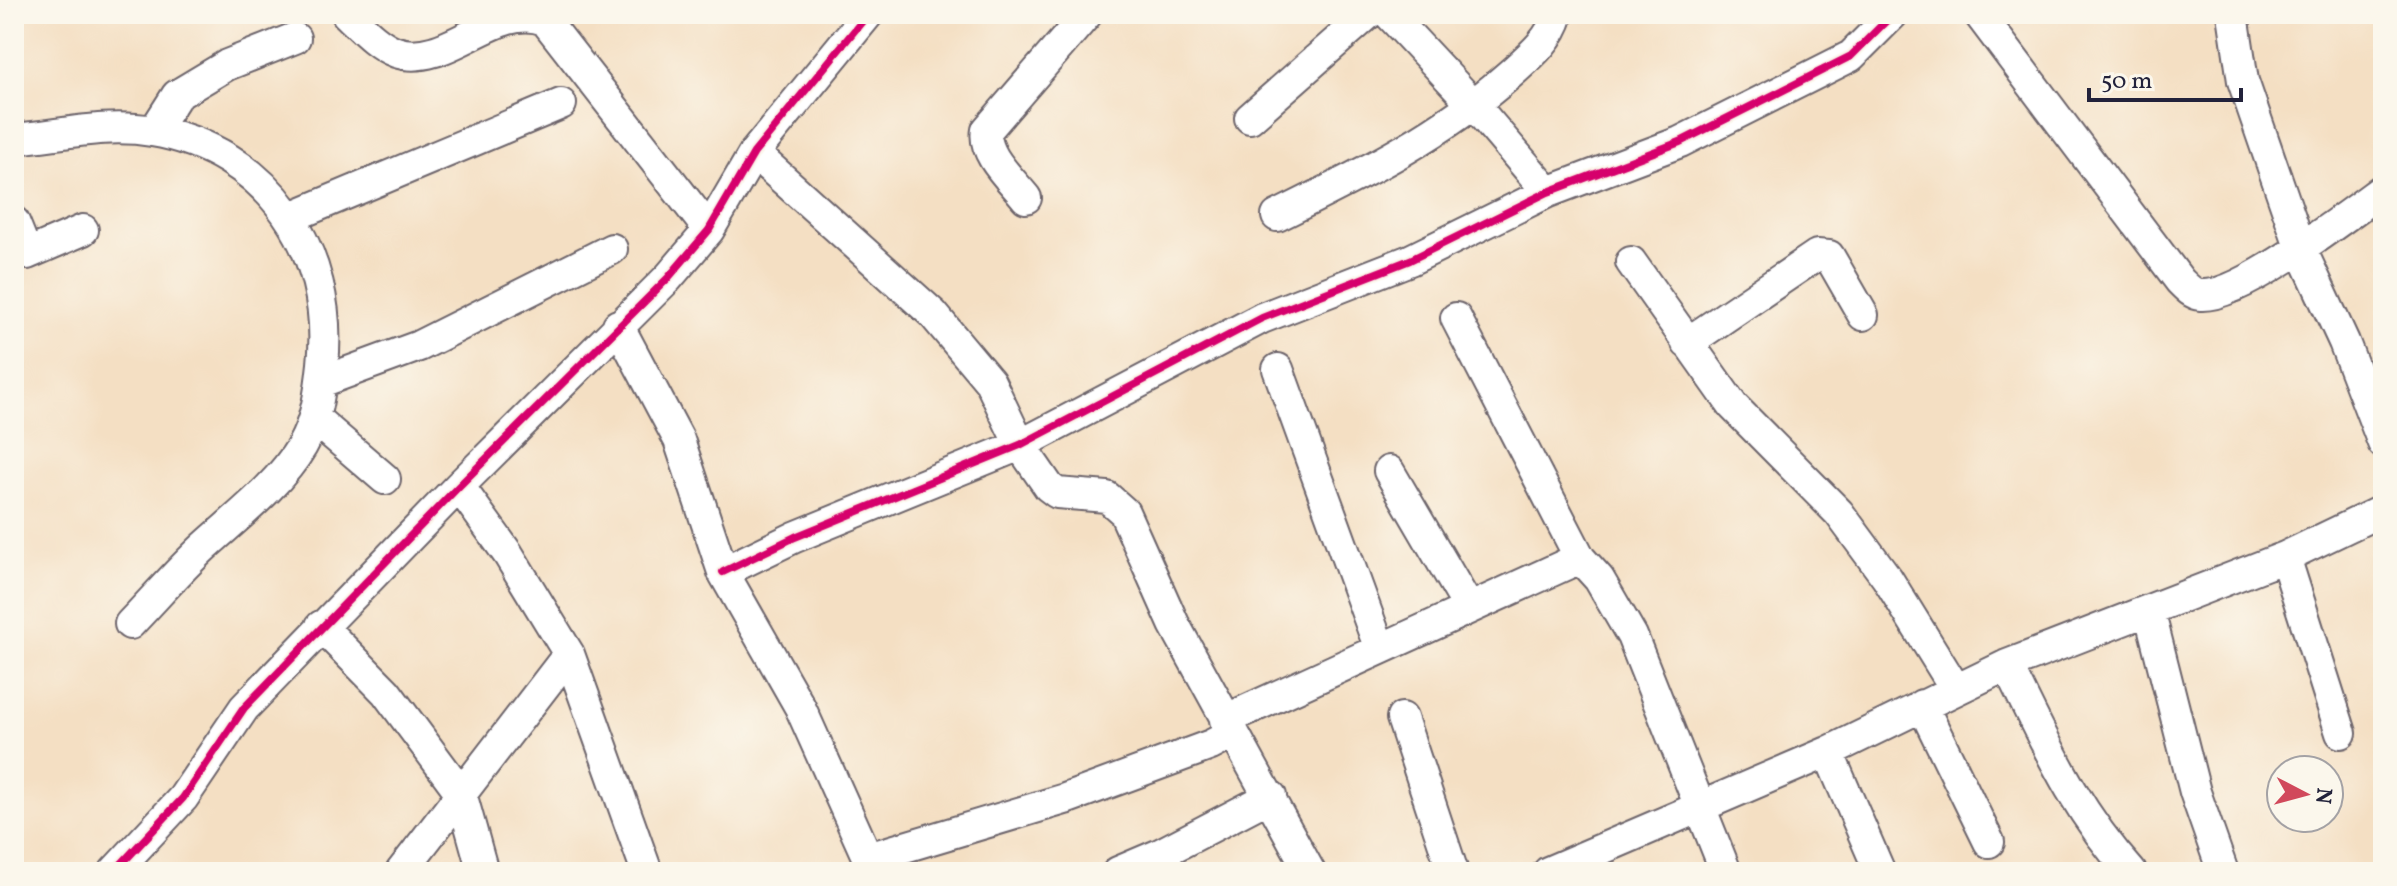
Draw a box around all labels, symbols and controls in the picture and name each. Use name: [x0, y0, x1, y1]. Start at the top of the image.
scale bar: [2089, 52, 2241, 102]
text: 50 m: [2101, 65, 2153, 99]
north arrow: [2265, 754, 2345, 834]
text: N: [2306, 786, 2339, 805]

